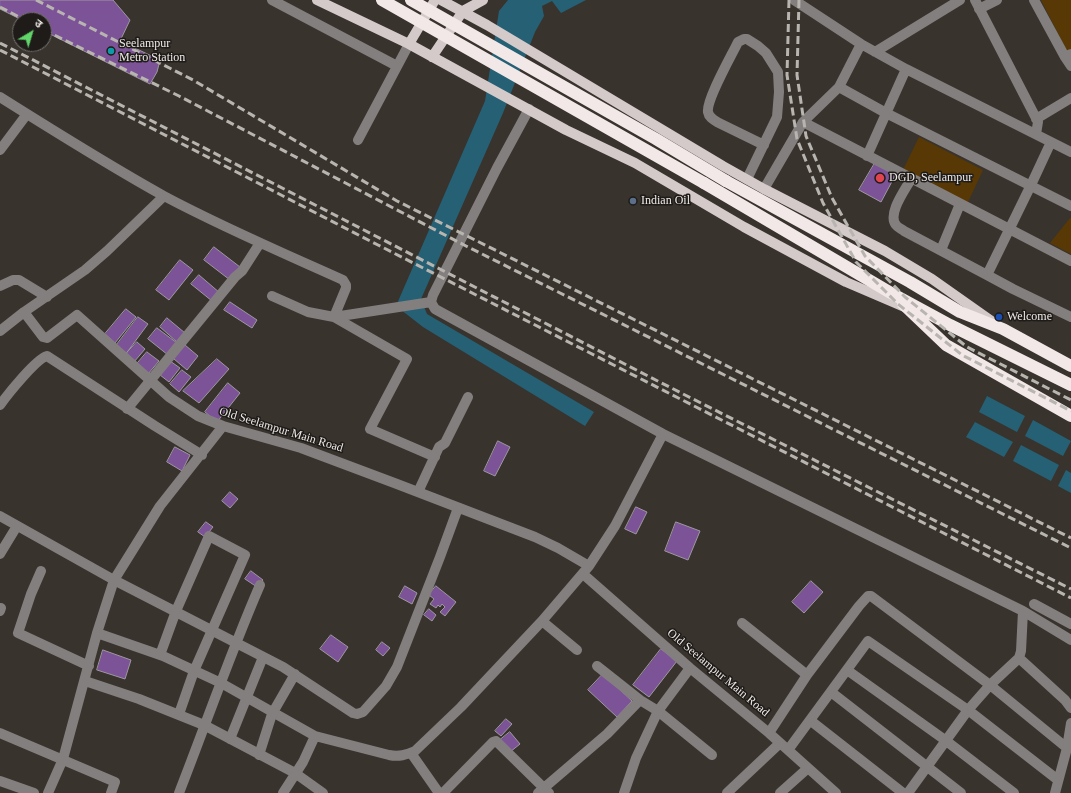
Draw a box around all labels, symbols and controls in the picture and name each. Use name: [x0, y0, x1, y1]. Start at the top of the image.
north arrow: [12, 12, 52, 52]
text: उ: [33, 17, 45, 30]
place label: Seelampur Metro Station: [119, 37, 185, 65]
marker: Seelampur Metro Station: [106, 46, 116, 56]
place label: DGD, Seelampur: [889, 171, 972, 185]
marker: DGD, Seelampur: [874, 172, 886, 184]
place label: Indian Oil: [641, 194, 690, 208]
marker: Indian Oil: [628, 196, 638, 206]
place label: Welcome: [1007, 310, 1052, 324]
marker: Welcome: [994, 312, 1004, 322]
street label: Old Seelampur Main Road: [217, 404, 345, 456]
street label: Old Seelampur Main Road: [664, 626, 772, 720]

